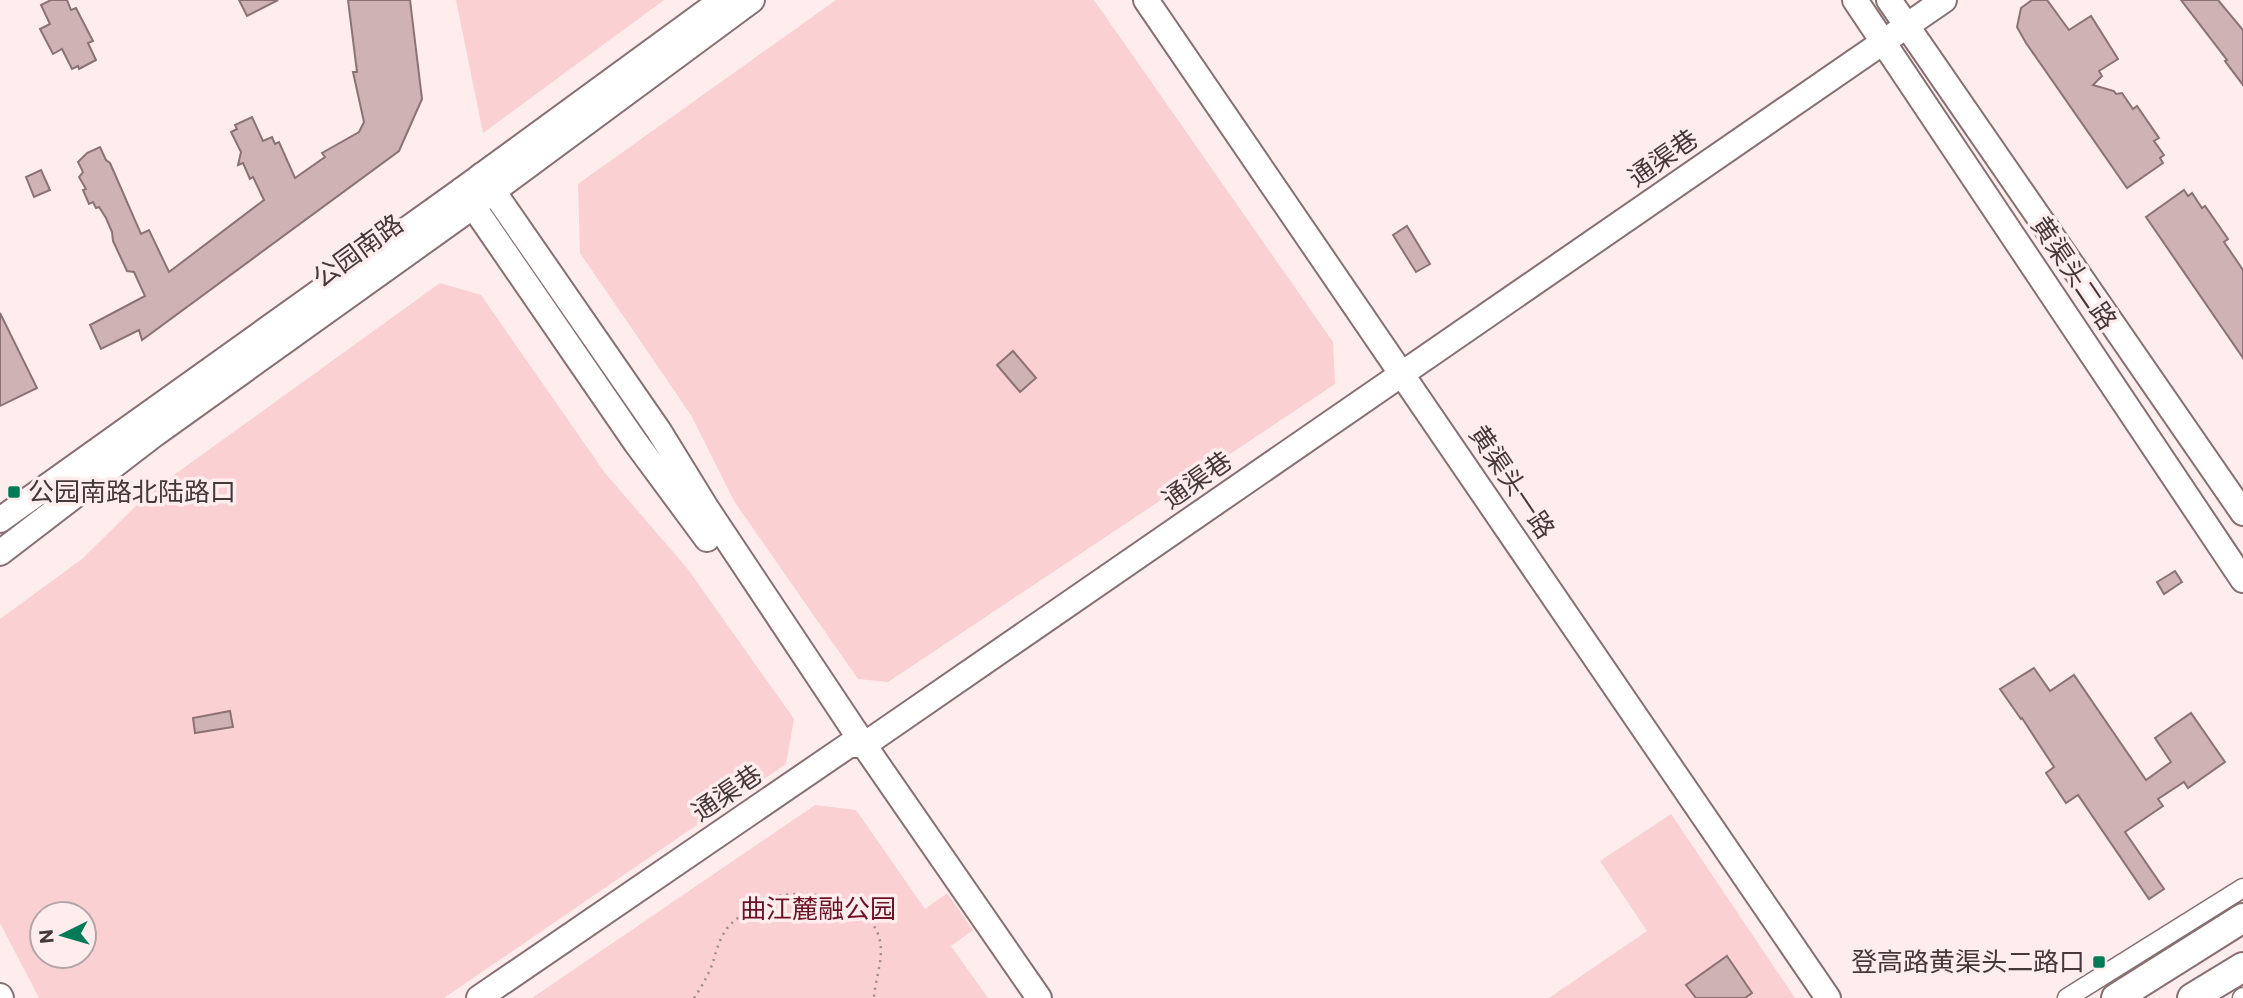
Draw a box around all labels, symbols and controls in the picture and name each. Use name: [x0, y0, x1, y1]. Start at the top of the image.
street label: 通渠巷: [1621, 122, 1703, 192]
street label: 公园南路: [306, 207, 408, 293]
street label: 黄渠头二路: [2026, 210, 2124, 335]
street label: 黄渠头一路: [1464, 419, 1562, 544]
street label: 通渠巷: [1155, 444, 1237, 514]
place label: 公园南路北陆路口: [28, 475, 236, 506]
marker: 公园南路北陆路口: [6, 484, 22, 500]
street label: 通渠巷: [685, 757, 767, 826]
park label: 曲江麓融公园: [740, 892, 896, 923]
north arrow: [28, 900, 98, 970]
text: N: [33, 928, 58, 945]
place label: 登高路黄渠头二路口: [1851, 945, 2085, 976]
marker: 登高路黄渠头二路口: [2091, 954, 2107, 970]

